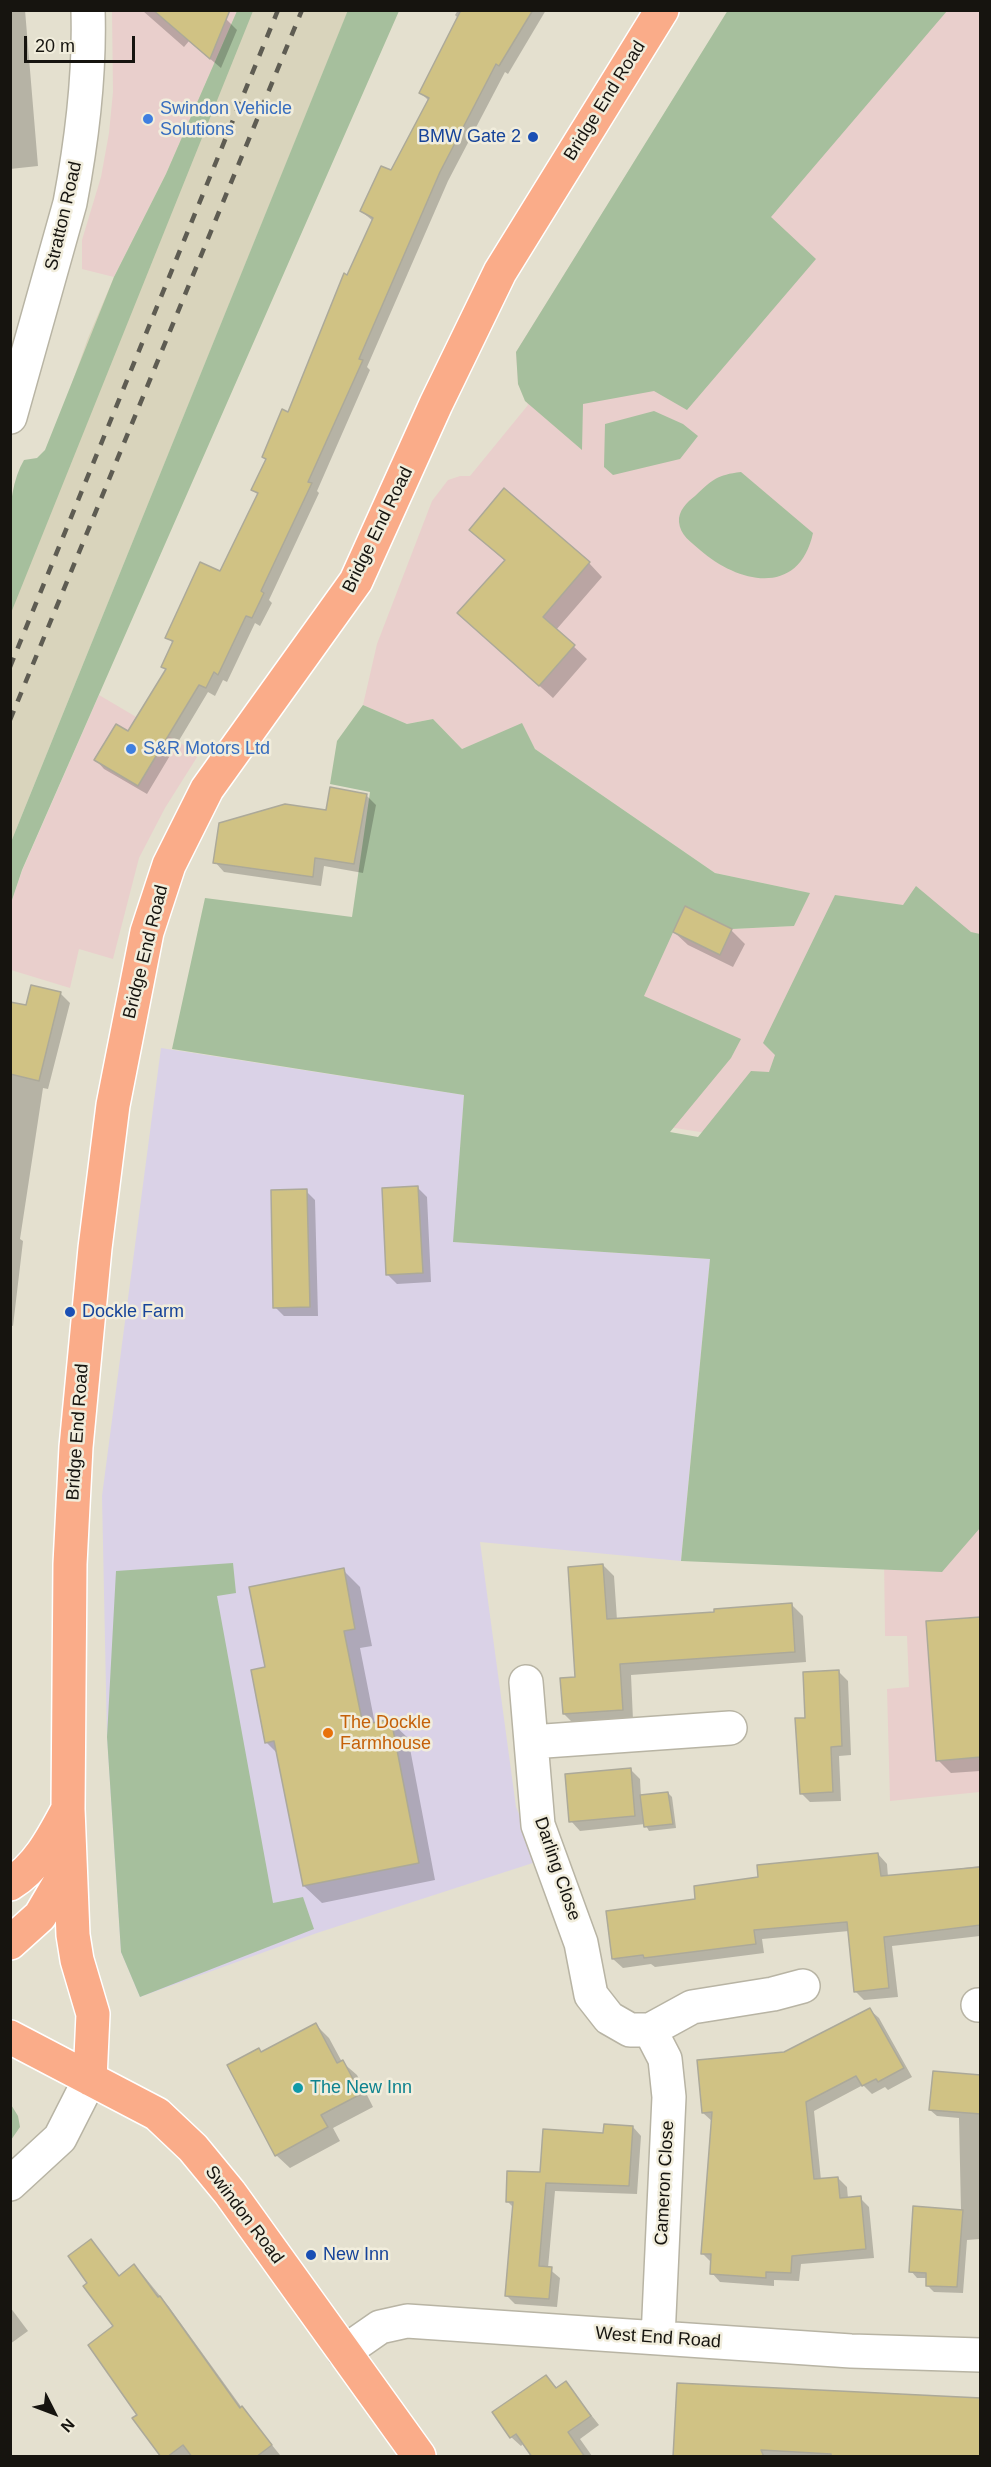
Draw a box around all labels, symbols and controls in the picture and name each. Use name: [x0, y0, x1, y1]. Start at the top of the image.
scale bar: [27, 24, 138, 62]
text: 20 m: [35, 36, 75, 56]
street label: Bridge End Road: [560, 37, 650, 165]
place label: Swindon Vehicle Solutions: [160, 98, 292, 140]
marker: Swindon Vehicle Solutions: [141, 112, 155, 126]
place label: BMW Gate 2: [418, 126, 521, 148]
marker: BMW Gate 2: [526, 130, 540, 144]
street label: Stratton Road: [41, 159, 87, 273]
street label: Bridge End Road: [338, 464, 418, 596]
place label: S&R Motors Ltd: [143, 738, 270, 760]
marker: S&R Motors Ltd: [124, 742, 138, 756]
street label: Bridge End Road: [119, 883, 173, 1021]
place label: Dockle Farm: [82, 1301, 184, 1323]
marker: Dockle Farm: [63, 1305, 77, 1319]
street label: Bridge End Road: [62, 1363, 94, 1501]
place label: The Dockle Farmhouse: [340, 1712, 431, 1754]
marker: The Dockle Farmhouse: [321, 1726, 335, 1740]
street label: Darling Close: [529, 1814, 585, 1924]
place label: The New Inn: [310, 2077, 412, 2099]
marker: The New Inn: [291, 2081, 305, 2095]
street label: Cameron Close: [651, 2120, 679, 2246]
street label: Swindon Road: [200, 2162, 288, 2268]
place label: New Inn: [323, 2244, 389, 2266]
marker: New Inn: [304, 2248, 318, 2262]
street label: West End Road: [595, 2323, 721, 2353]
north arrow: [24, 2383, 84, 2443]
text: N: [58, 2415, 78, 2435]

